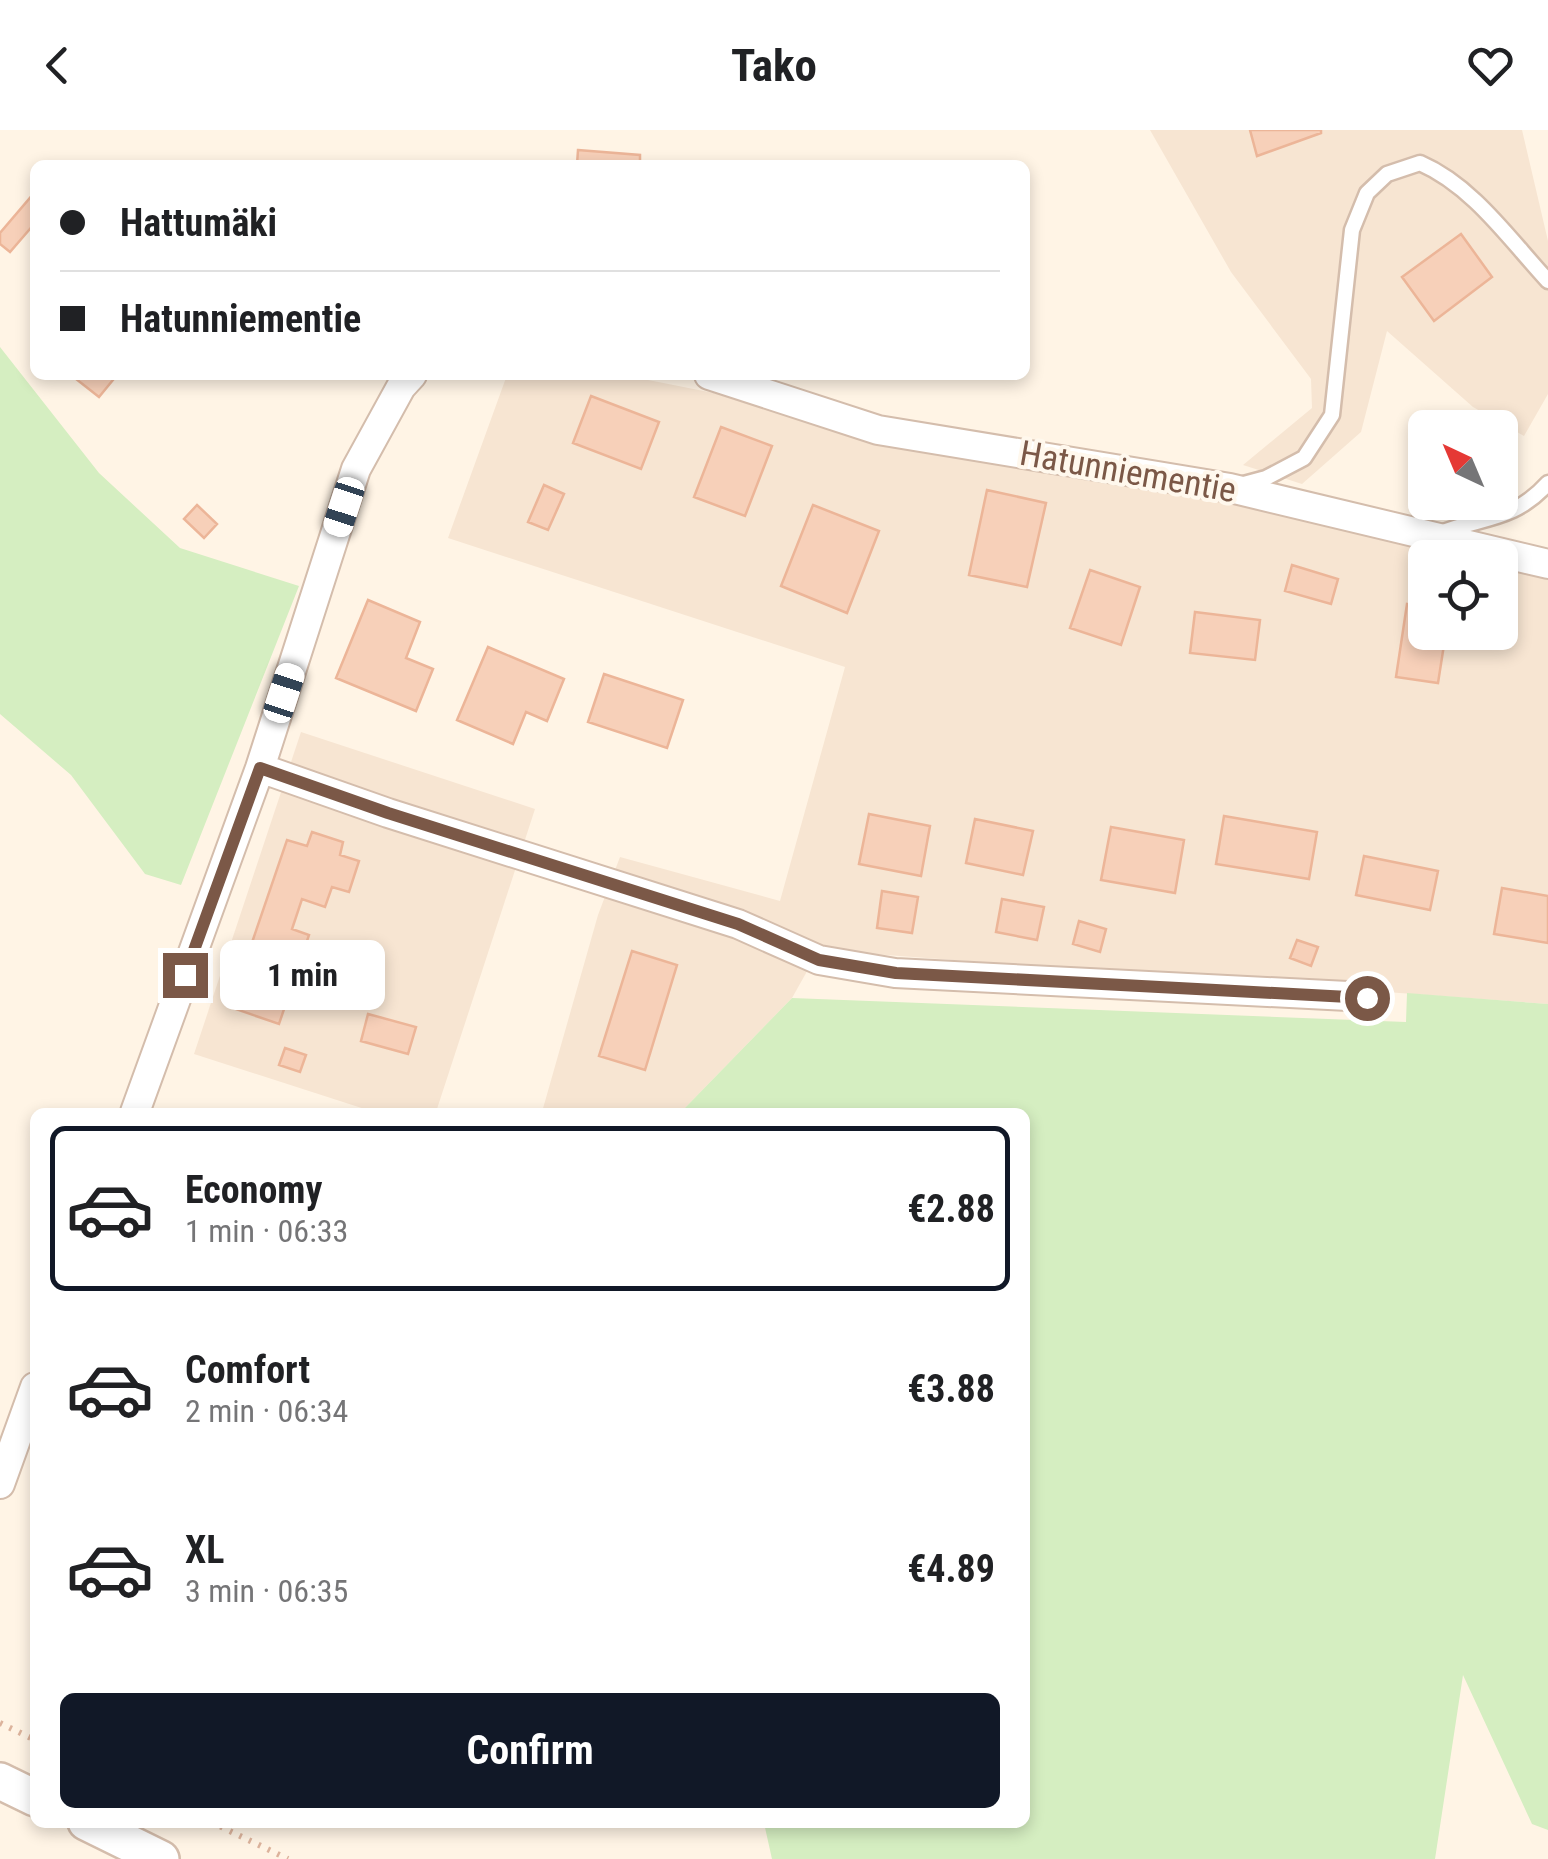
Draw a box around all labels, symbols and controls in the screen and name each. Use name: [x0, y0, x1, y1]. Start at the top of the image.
icon: back: [30, 38, 85, 93]
icon: heart: [1463, 38, 1518, 93]
text: Tako: [731, 39, 817, 92]
text: Hattumäki: [120, 201, 277, 245]
text: Hatunniementie: [120, 297, 361, 341]
north arrow: [1408, 410, 1518, 520]
map controls: [1408, 410, 1518, 650]
street label: Hatunniementie: [1017, 433, 1239, 511]
car: [320, 474, 368, 540]
button: locate: [1408, 540, 1518, 650]
car: [260, 660, 308, 726]
callout: 1 min: [220, 940, 385, 1010]
route end: [163, 953, 208, 998]
text: 1 min: [267, 956, 338, 994]
route start: [1345, 976, 1390, 1021]
icon: car: [65, 1164, 155, 1254]
text: Economy: [185, 1168, 322, 1212]
text: €2.88: [907, 1187, 995, 1231]
text: 1 min · 06:33: [185, 1212, 348, 1250]
icon: car: [65, 1344, 155, 1434]
text: Comfort: [185, 1348, 310, 1392]
text: €3.88: [907, 1367, 995, 1411]
text: 2 min · 06:34: [185, 1392, 348, 1430]
icon: car: [65, 1524, 155, 1614]
text: XL: [185, 1528, 224, 1572]
text: €4.89: [907, 1547, 995, 1591]
text: 3 min · 06:35: [185, 1572, 348, 1610]
button: Confirm: [60, 1693, 1000, 1808]

